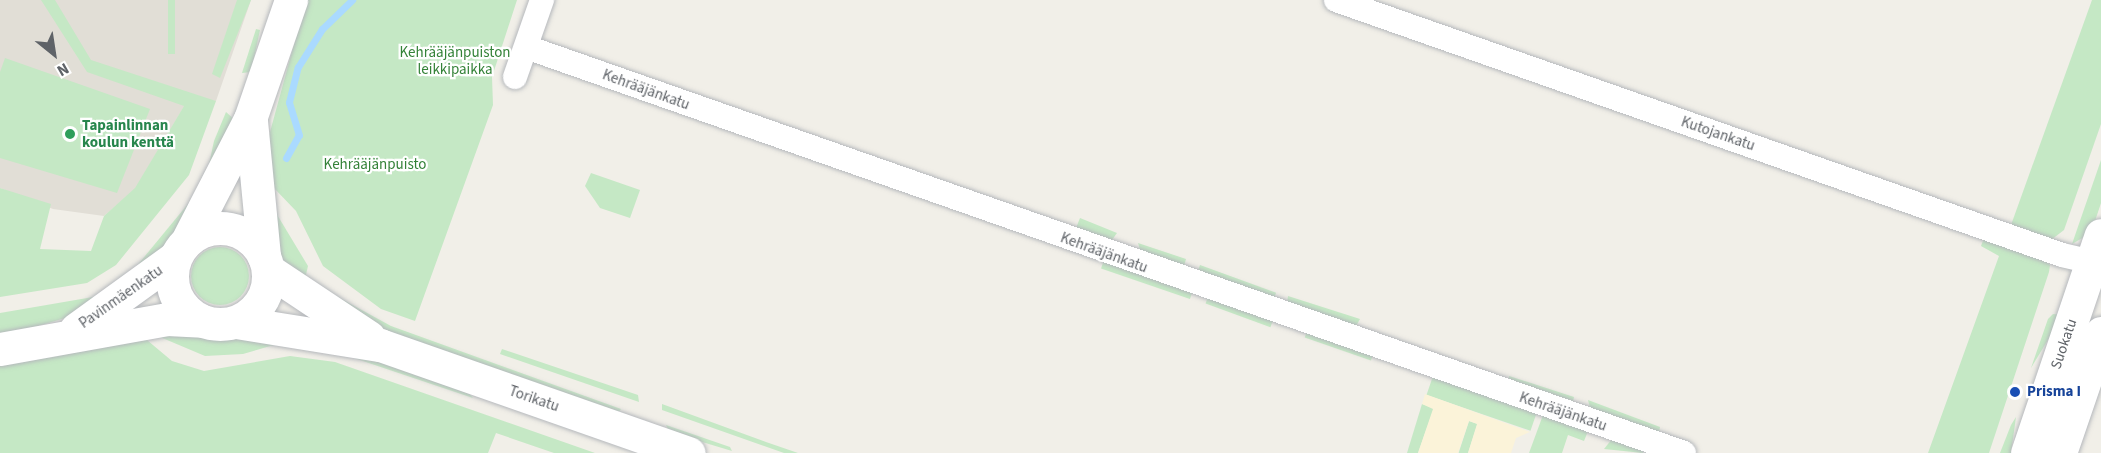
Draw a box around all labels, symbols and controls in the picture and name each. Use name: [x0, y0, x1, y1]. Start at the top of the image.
north arrow: [24, 24, 84, 84]
park label: Kehrääjänpuiston leikkipaikka: [400, 43, 510, 78]
text: N: [53, 57, 73, 82]
street label: Kehrääjänkatu: [600, 66, 692, 114]
street label: Kutojankatu: [1679, 113, 1757, 155]
place label: Tapainlinnan koulun kenttä: [82, 116, 174, 151]
marker: Tapainlinnan koulun kenttä: [63, 127, 77, 141]
park label: Kehrääjänpuisto: [324, 156, 426, 174]
street label: Kehrääjänkatu: [1058, 229, 1150, 277]
street label: Pavinmäenkatu: [76, 262, 166, 332]
street label: Suokatu: [2047, 316, 2081, 372]
street label: Torikatu: [507, 382, 561, 416]
place label: Prisma I: [2027, 383, 2081, 401]
marker: Prisma I: [2008, 385, 2022, 399]
street label: Kehrääjänkatu: [1517, 389, 1609, 435]

